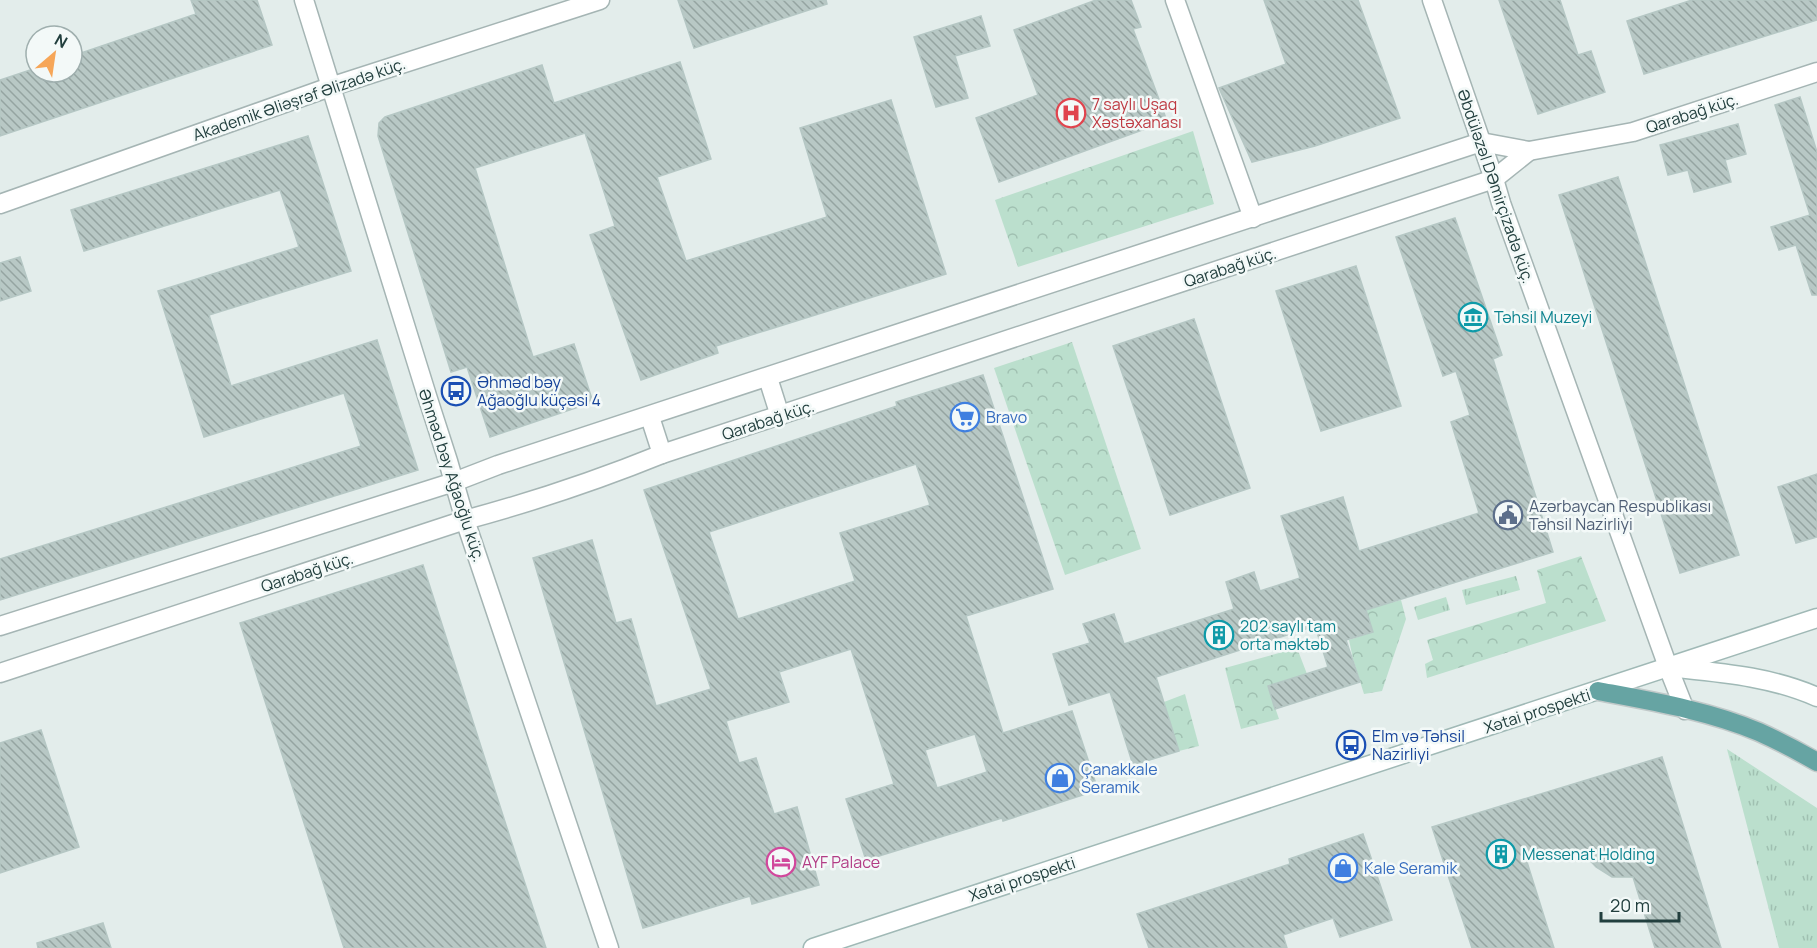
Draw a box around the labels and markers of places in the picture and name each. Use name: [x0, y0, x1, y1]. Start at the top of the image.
place label: 7 saylı Uşaq Xəstəxanası: [1092, 93, 1182, 133]
hospital icon: 7 saylı Uşaq Xəstəxanası: [1055, 97, 1087, 129]
museum icon: Təhsil Muzeyi: [1457, 301, 1489, 333]
place label: Təhsil Muzeyi: [1494, 306, 1592, 328]
place label: Əhməd bəy Ağaoğlu küçəsi 4: [477, 371, 601, 411]
bus stop icon: Əhməd bəy Ağaoğlu küçəsi 4: [440, 375, 472, 407]
supermarket icon: Bravo: [949, 401, 981, 433]
place label: Bravo: [986, 406, 1027, 428]
place label: Azərbaycan Respublikası Təhsil Nazirliyi: [1529, 495, 1711, 535]
public building icon: Azərbaycan Respublikası Təhsil Nazirliyi: [1492, 499, 1524, 531]
place label: 202 saylı tam orta məktəb: [1240, 615, 1336, 655]
building icon: 202 saylı tam orta məktəb: [1203, 619, 1235, 651]
place label: Elm və Təhsil Nazirliyi: [1372, 725, 1465, 765]
bus stop icon: Elm və Təhsil Nazirliyi: [1335, 729, 1367, 761]
place label: Çanakkale Seramik: [1081, 758, 1158, 798]
shop icon: Çanakkale Seramik: [1044, 762, 1076, 794]
building icon: Messenat Holding: [1485, 838, 1517, 870]
place label: Messenat Holding: [1522, 843, 1655, 865]
hotel icon: AYF Palace: [765, 846, 797, 878]
place label: AYF Palace: [802, 851, 880, 873]
shop icon: Kale Seramik: [1327, 852, 1359, 884]
place label: Kale Seramik: [1364, 857, 1459, 879]

